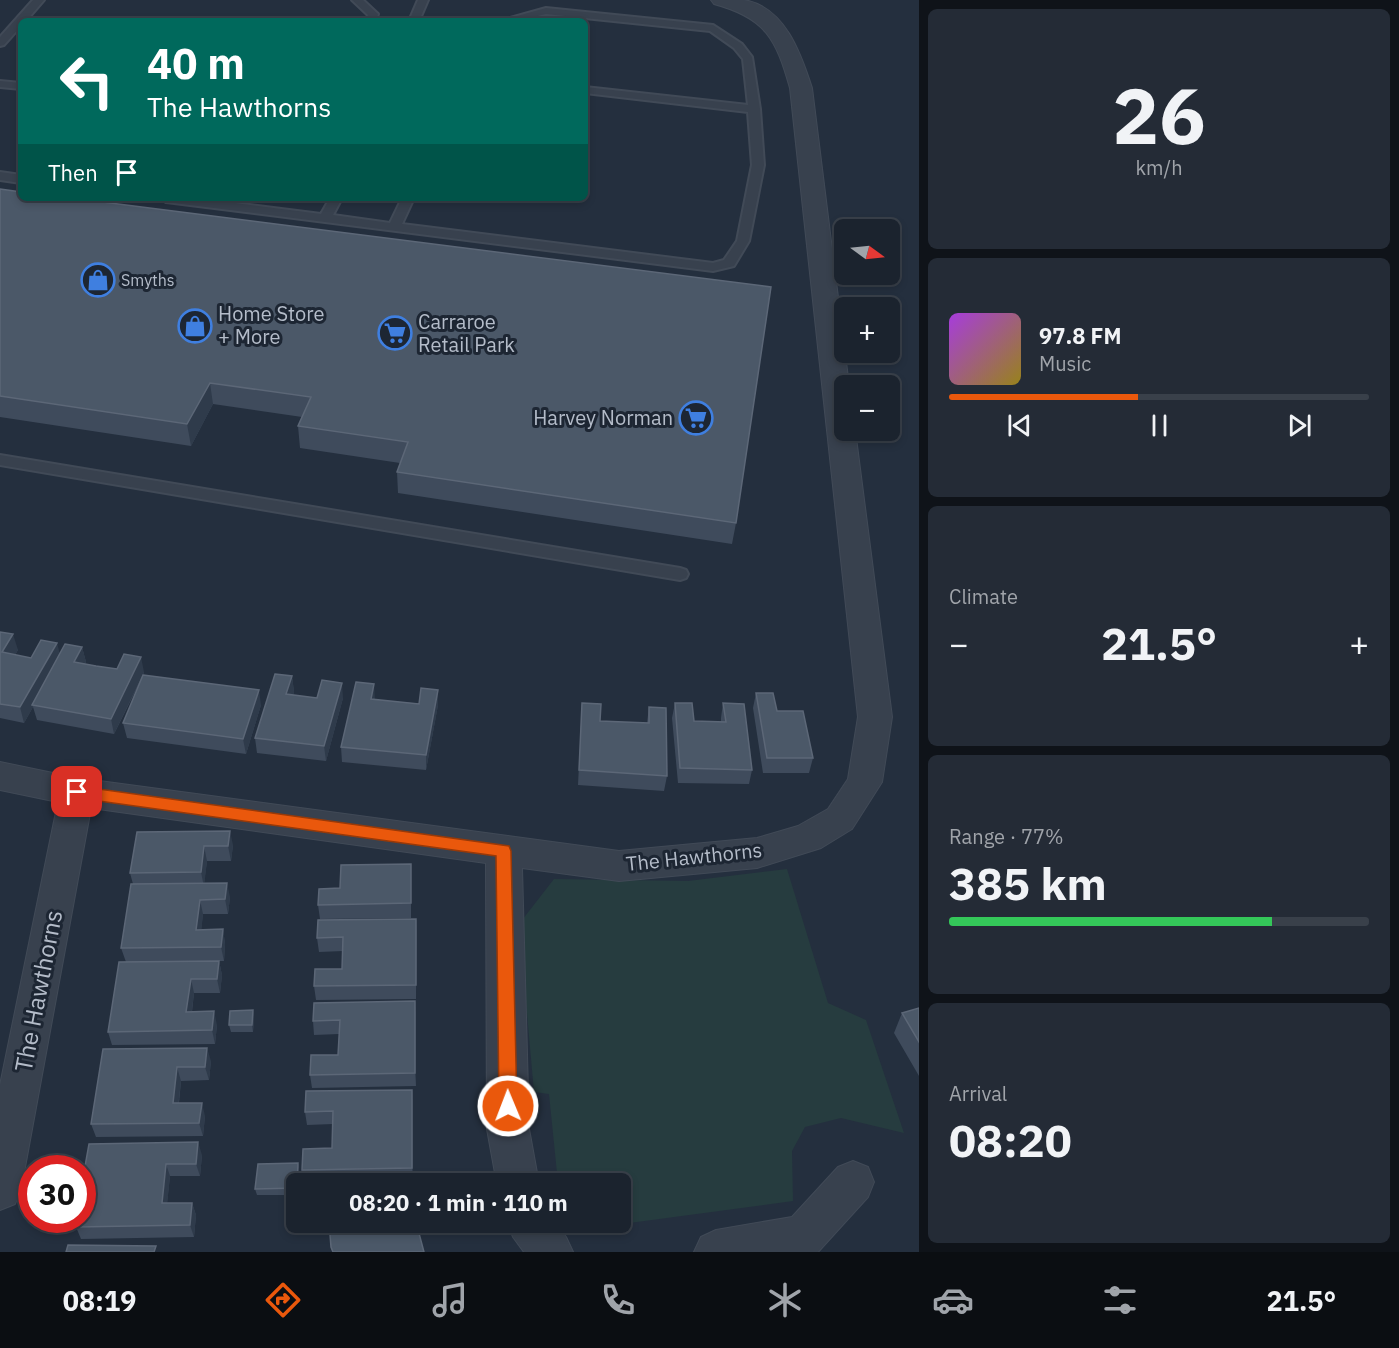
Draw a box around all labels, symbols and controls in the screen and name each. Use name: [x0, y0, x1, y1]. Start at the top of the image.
text: 40 m: [147, 36, 245, 91]
icon: left: [48, 42, 126, 120]
text: 26: [1112, 64, 1206, 165]
text: The Hawthorns: [147, 89, 331, 124]
text: km/h: [1135, 154, 1183, 181]
icon: arrive: [110, 156, 143, 189]
text: Then: [48, 158, 98, 187]
north arrow: [834, 219, 900, 285]
map controls: [834, 219, 900, 441]
shop icon: Smyths: [80, 262, 116, 298]
place label: Smyths: [121, 270, 175, 290]
button: +: [834, 297, 900, 363]
place label: Home Store + More: [218, 300, 324, 350]
shop icon: Home Store + More: [177, 308, 213, 344]
place label: Carraroe Retail Park: [418, 308, 515, 358]
supermarket icon: Carraroe Retail Park: [377, 315, 413, 351]
text: 97.8 FM: [1039, 321, 1122, 350]
text: Music: [1039, 350, 1091, 377]
button: −: [834, 375, 900, 441]
supermarket icon: Harvey Norman: [678, 400, 714, 436]
place label: Harvey Norman: [533, 404, 673, 431]
icon: previous: [1003, 409, 1036, 442]
icon: pause: [1143, 409, 1176, 442]
icon: next: [1283, 409, 1316, 442]
text: Climate: [949, 583, 1018, 610]
text: 21.5°: [1101, 614, 1217, 672]
text: −: [949, 622, 969, 665]
text: +: [1349, 622, 1369, 665]
pin: [51, 766, 102, 817]
icon: arrive: [60, 775, 93, 808]
text: Range · 77%: [949, 823, 1064, 850]
street label: The Hawthorns: [625, 836, 763, 877]
text: 385 km: [949, 854, 1107, 912]
street label: The Hawthorns: [7, 907, 69, 1074]
position arrow: [476, 1074, 540, 1138]
text: Arrival: [949, 1080, 1007, 1107]
text: 08:20: [949, 1111, 1072, 1169]
speed limit sign: 30: [18, 1155, 96, 1233]
text: 08:20 · 1 min · 110 m: [349, 1188, 568, 1217]
icon: directions: [262, 1279, 304, 1321]
icon: music: [429, 1279, 471, 1321]
icon: phone: [597, 1279, 639, 1321]
icon: climate: [764, 1279, 806, 1321]
icon: car: [932, 1279, 974, 1321]
icon: filters: [1099, 1279, 1141, 1321]
text: 08:19: [63, 1283, 136, 1318]
text: 21.5°: [1267, 1283, 1336, 1318]

